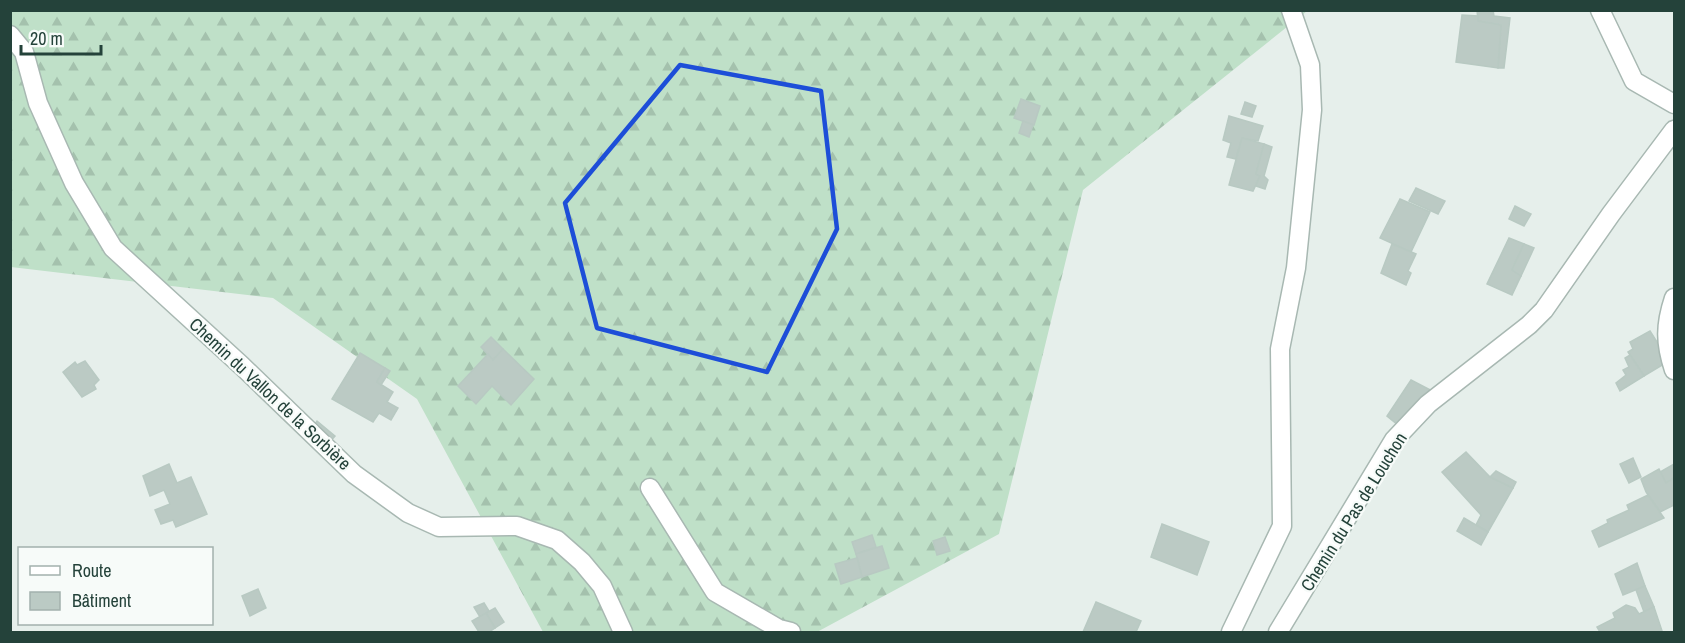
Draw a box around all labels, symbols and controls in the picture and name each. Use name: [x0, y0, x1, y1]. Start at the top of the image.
scale bar: [21, 18, 100, 56]
text: 20 m: [30, 26, 63, 51]
street label: Chemin du Vallon de la Sorbière: [184, 312, 357, 475]
street label: Chemin du Pas de Louchon: [1294, 428, 1413, 596]
legend: [18, 547, 213, 625]
text: Route: [72, 558, 111, 583]
text: Bâtiment: [72, 588, 131, 613]

